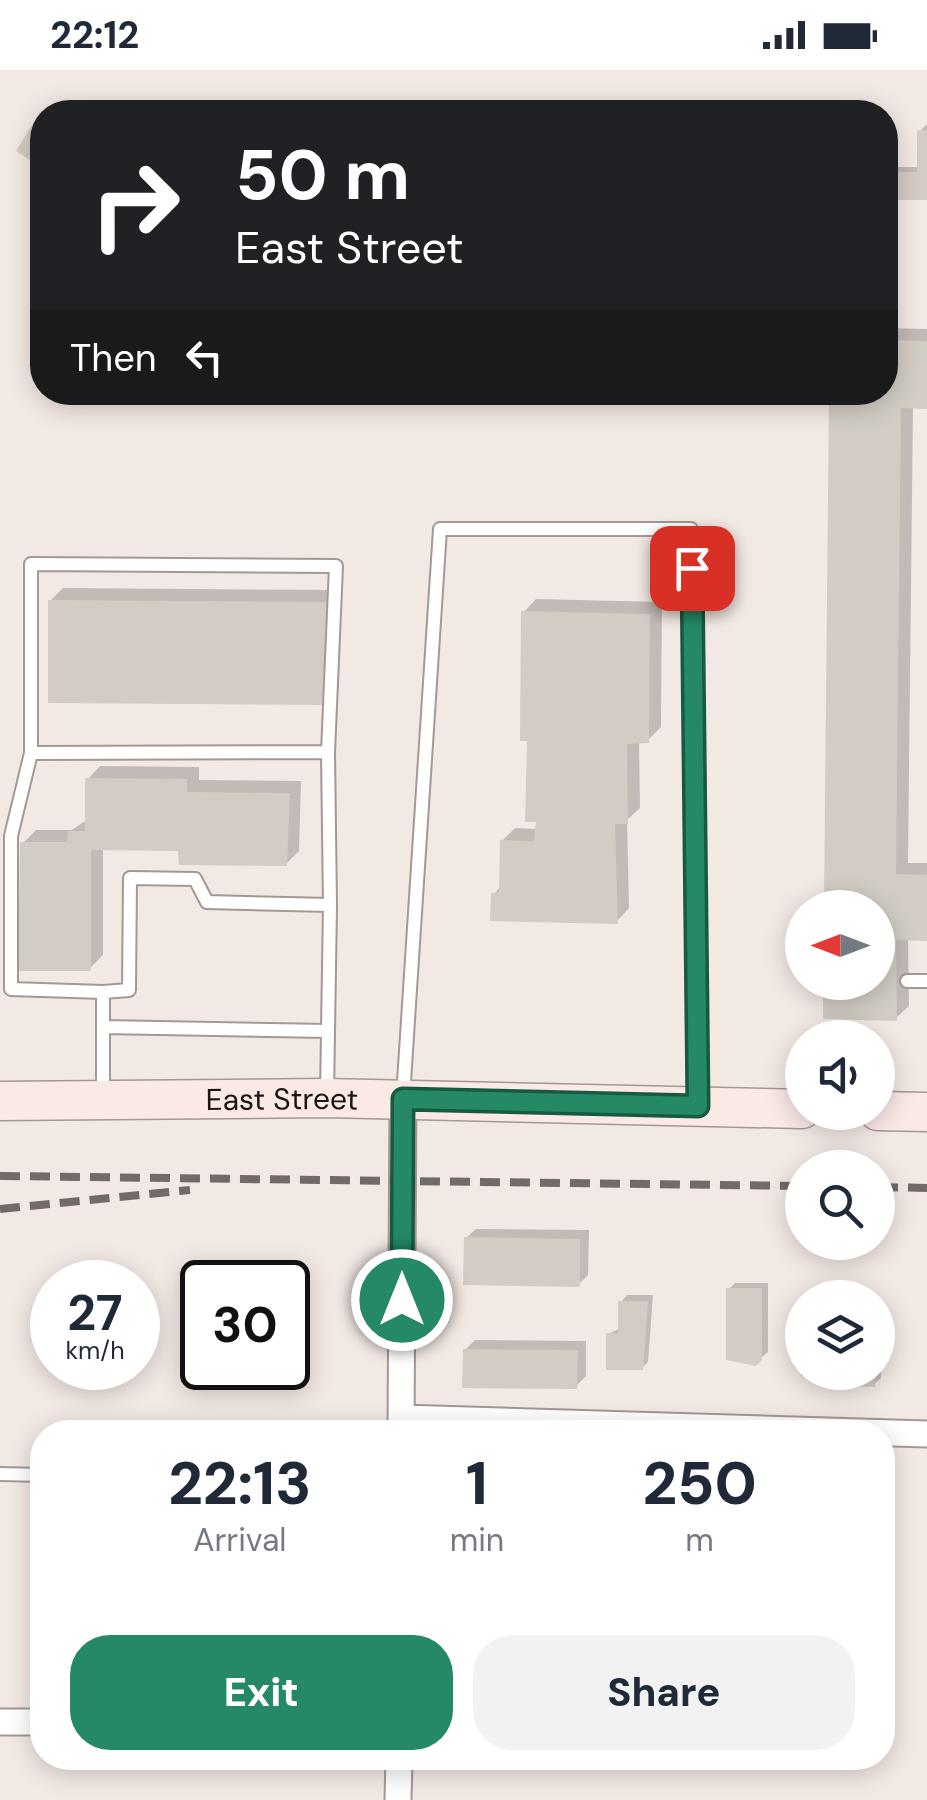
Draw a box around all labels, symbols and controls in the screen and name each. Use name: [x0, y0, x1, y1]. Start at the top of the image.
text: 22:12: [50, 10, 139, 60]
text: 50 m: [235, 130, 410, 221]
icon: right: [70, 140, 200, 270]
text: East Street: [235, 218, 464, 277]
icon: left: [177, 330, 232, 385]
text: Then: [70, 333, 157, 383]
pin: [650, 526, 735, 611]
icon: arrive: [665, 541, 720, 596]
north arrow: [785, 890, 895, 1000]
map controls: [785, 890, 895, 1390]
button: sound: [785, 1020, 895, 1130]
street label: East Street: [206, 1078, 359, 1119]
button: search: [785, 1150, 895, 1260]
position arrow: [350, 1248, 454, 1352]
speed limit sign: 30: [180, 1260, 310, 1390]
text: 27: [67, 1280, 123, 1346]
button: layers: [785, 1280, 895, 1390]
text: km/h: [65, 1334, 125, 1367]
text: 22:13: [168, 1444, 312, 1523]
text: 1: [466, 1444, 488, 1523]
text: 250: [642, 1444, 757, 1523]
text: Arrival: [193, 1519, 286, 1561]
text: min: [450, 1519, 504, 1561]
text: m: [685, 1519, 714, 1561]
button: Exit: [70, 1635, 453, 1750]
button: Share: [473, 1635, 855, 1750]

